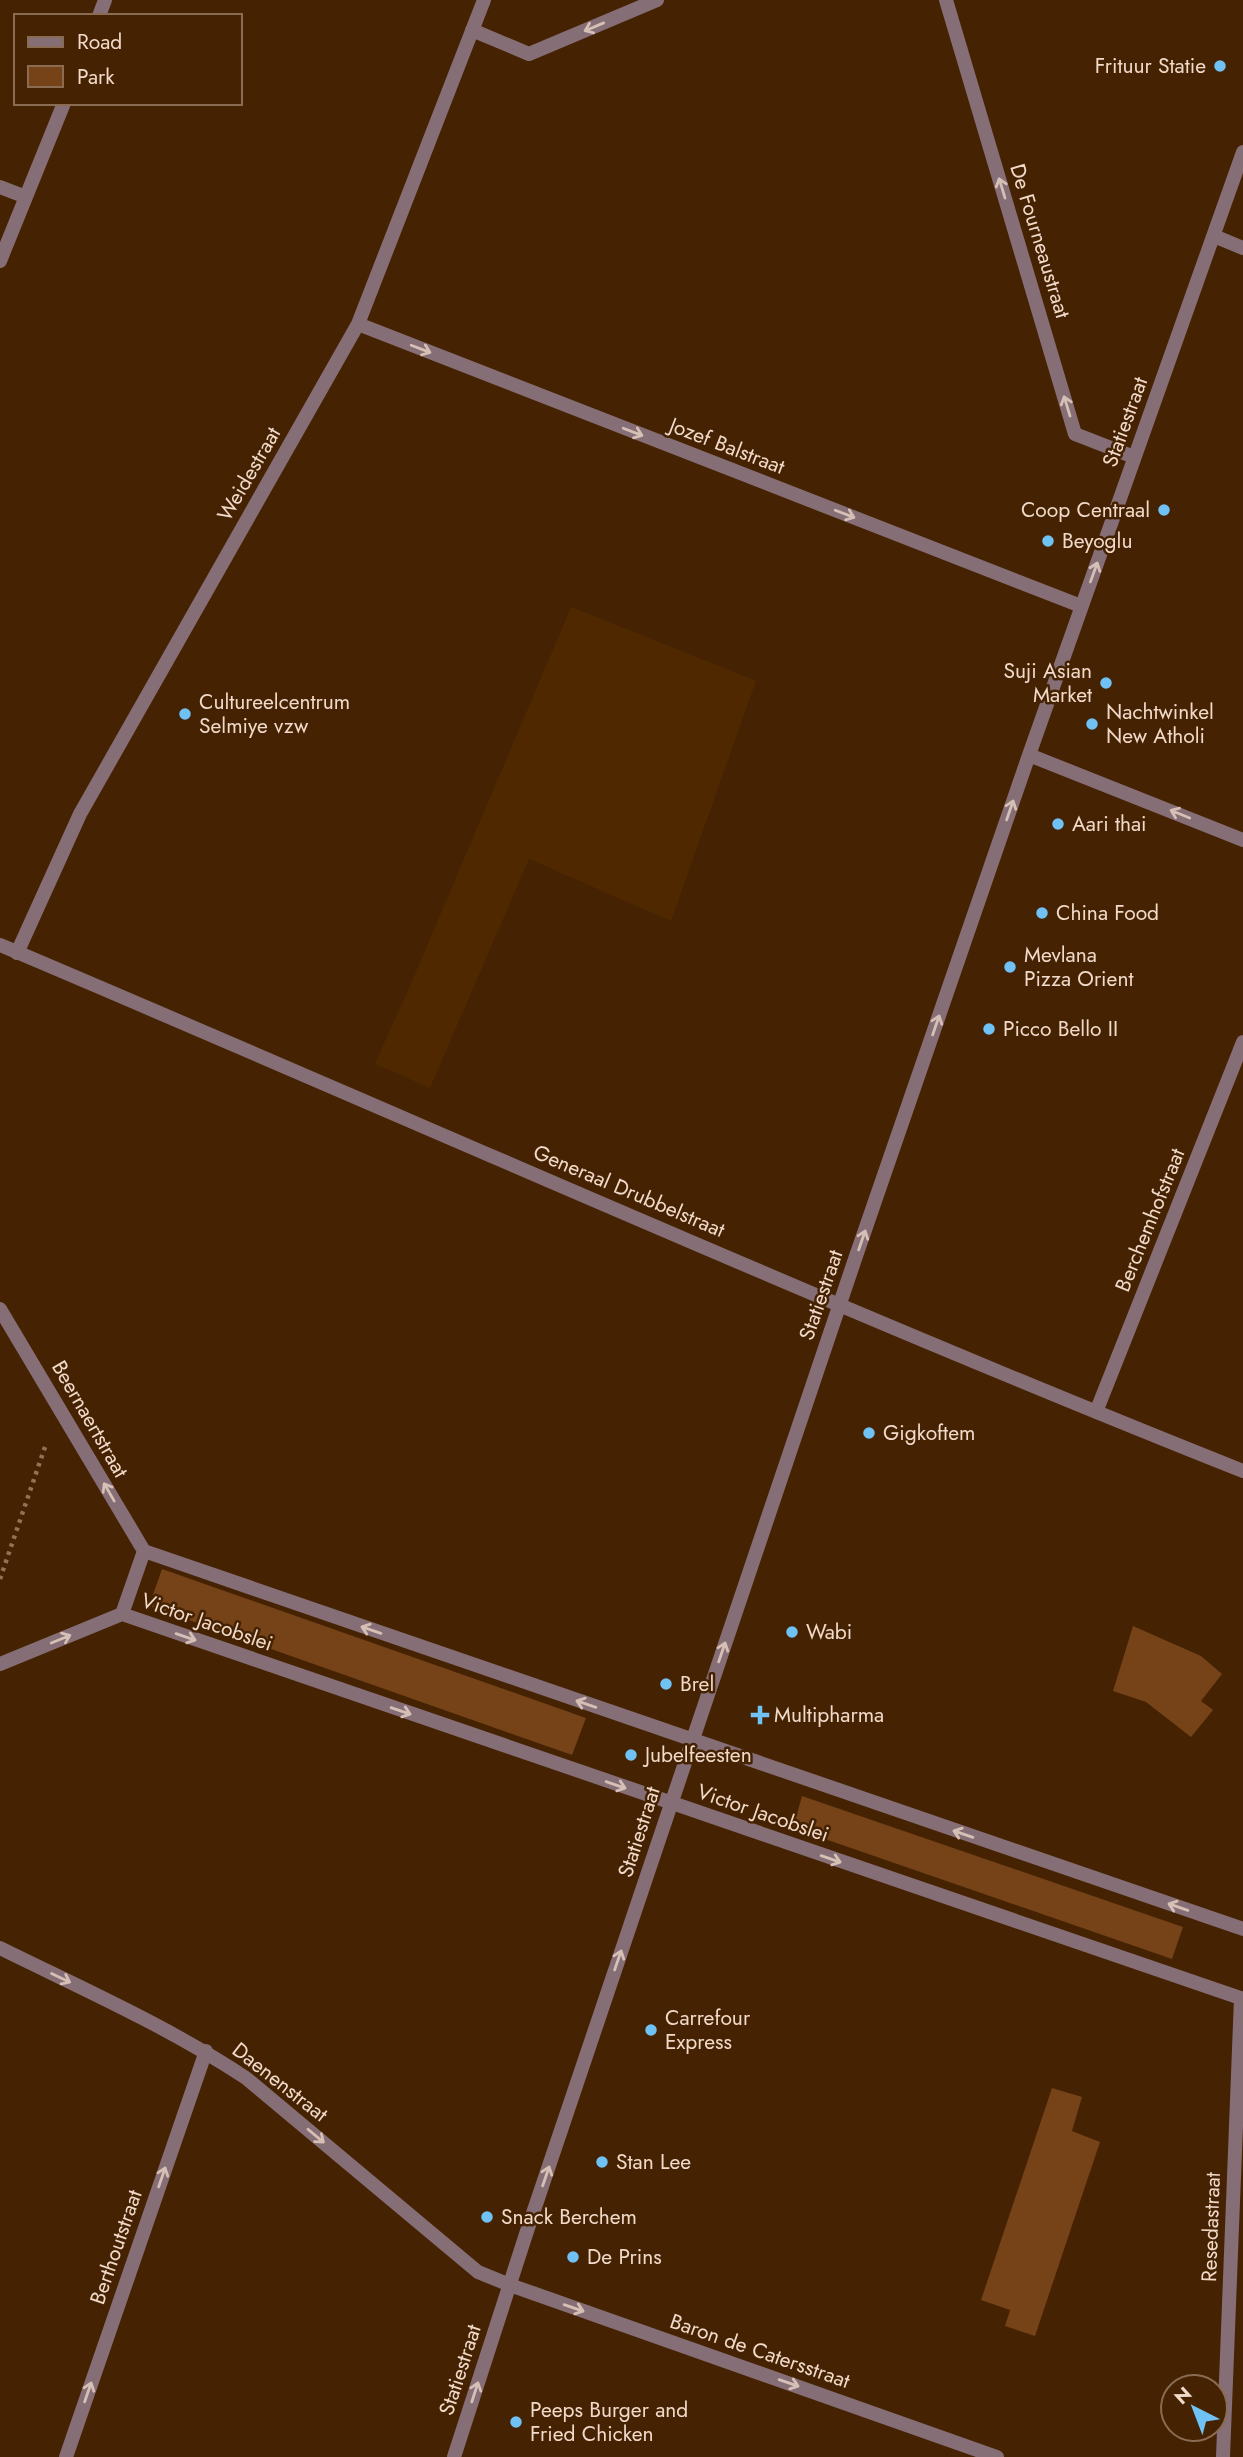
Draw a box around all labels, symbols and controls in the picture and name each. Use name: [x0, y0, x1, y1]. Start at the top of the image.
legend: [14, 14, 242, 105]
one-way arrow: [584, 21, 606, 34]
text: Road: [77, 27, 122, 57]
place label: Frituur Statie: [1095, 51, 1206, 81]
marker: Frituur Statie: [1212, 58, 1228, 74]
text: Park: [77, 62, 115, 92]
street label: De Fourneaustraat: [1002, 160, 1078, 322]
one-way arrow: [994, 177, 1007, 199]
one-way arrow: [410, 344, 431, 357]
street label: Statiestraat: [1095, 373, 1155, 471]
one-way arrow: [1059, 395, 1072, 417]
street label: Jozef Balstraat: [662, 409, 789, 482]
street label: Weidestraat: [210, 421, 288, 527]
one-way arrow: [622, 427, 643, 439]
place label: Coop Centraal: [1021, 495, 1150, 525]
marker: Coop Centraal: [1156, 502, 1172, 518]
one-way arrow: [834, 509, 855, 522]
place label: Beyoglu: [1062, 526, 1132, 556]
marker: Beyoglu: [1040, 533, 1056, 549]
one-way arrow: [1088, 561, 1101, 583]
place label: Suji Asian Market: [1004, 656, 1092, 710]
marker: Suji Asian Market: [1098, 675, 1114, 691]
place label: Cultureelcentrum Selmiye vzw: [199, 687, 350, 741]
place label: Nachtwinkel New Atholi: [1106, 697, 1214, 751]
marker: Cultureelcentrum Selmiye vzw: [177, 706, 193, 722]
marker: Nachtwinkel New Atholi: [1084, 716, 1100, 732]
one-way arrow: [1005, 799, 1017, 821]
one-way arrow: [1169, 807, 1191, 820]
place label: Aari thai: [1072, 809, 1147, 839]
marker: Aari thai: [1050, 816, 1066, 832]
place label: China Food: [1056, 898, 1159, 928]
marker: China Food: [1034, 905, 1050, 921]
place label: Mevlana Pizza Orient: [1024, 940, 1133, 994]
marker: Mevlana Pizza Orient: [1002, 959, 1018, 975]
one-way arrow: [931, 1014, 943, 1036]
place label: Picco Bello II: [1003, 1014, 1118, 1044]
marker: Picco Bello II: [981, 1021, 997, 1037]
street label: Generaal Drubbelstraat: [529, 1137, 729, 1245]
street label: Berchemhofstraat: [1108, 1144, 1192, 1296]
one-way arrow: [857, 1229, 869, 1251]
street label: Statiestraat: [792, 1246, 850, 1344]
street label: Beernaertstraat: [44, 1355, 136, 1483]
place label: Gigkoftem: [883, 1418, 975, 1448]
marker: Gigkoftem: [861, 1425, 877, 1441]
one-way arrow: [101, 1483, 115, 1503]
street label: Victor Jacobslei: [137, 1585, 277, 1659]
place label: Wabi: [806, 1617, 852, 1647]
one-way arrow: [360, 1623, 382, 1635]
marker: Wabi: [784, 1624, 800, 1640]
one-way arrow: [49, 1632, 71, 1645]
one-way arrow: [175, 1632, 197, 1644]
one-way arrow: [717, 1641, 729, 1663]
place label: Brel: [680, 1669, 714, 1699]
marker: Brel: [658, 1676, 674, 1692]
one-way arrow: [575, 1697, 597, 1709]
place label: Multipharma: [774, 1700, 884, 1730]
one-way arrow: [390, 1706, 412, 1718]
marker: Multipharma: [752, 1707, 768, 1723]
place label: Jubelfeesten: [642, 1740, 752, 1770]
marker: Jubelfeesten: [623, 1747, 639, 1763]
street label: Victor Jacobslei: [693, 1776, 833, 1850]
one-way arrow: [605, 1780, 627, 1792]
street label: Statiestraat: [610, 1783, 668, 1881]
one-way arrow: [952, 1827, 974, 1840]
one-way arrow: [820, 1854, 842, 1866]
one-way arrow: [1168, 1900, 1190, 1912]
one-way arrow: [613, 1950, 626, 1972]
one-way arrow: [50, 1972, 71, 1986]
place label: Carrefour Express: [665, 2003, 751, 2057]
marker: Carrefour Express: [643, 2022, 659, 2038]
street label: Daenenstraat: [226, 2035, 334, 2129]
one-way arrow: [306, 2128, 324, 2144]
place label: Stan Lee: [616, 2147, 691, 2177]
marker: Stan Lee: [594, 2154, 610, 2170]
one-way arrow: [541, 2165, 553, 2187]
one-way arrow: [157, 2167, 169, 2189]
street label: Resedastraat: [1194, 2172, 1228, 2282]
street label: Berthoutstraat: [82, 2186, 150, 2308]
place label: Snack Berchem: [501, 2202, 637, 2232]
marker: Snack Berchem: [479, 2209, 495, 2225]
place label: De Prins: [587, 2242, 662, 2272]
marker: De Prins: [565, 2249, 581, 2265]
one-way arrow: [563, 2302, 585, 2315]
street label: Baron de Catersstraat: [666, 2306, 854, 2396]
street label: Statiestraat: [431, 2321, 489, 2419]
north arrow: [1159, 2373, 1229, 2443]
one-way arrow: [777, 2378, 799, 2391]
one-way arrow: [469, 2381, 482, 2403]
text: N: [1168, 2381, 1198, 2411]
one-way arrow: [83, 2382, 95, 2404]
place label: Peeps Burger and Fried Chicken: [530, 2395, 688, 2449]
marker: Peeps Burger and Fried Chicken: [508, 2414, 524, 2430]

